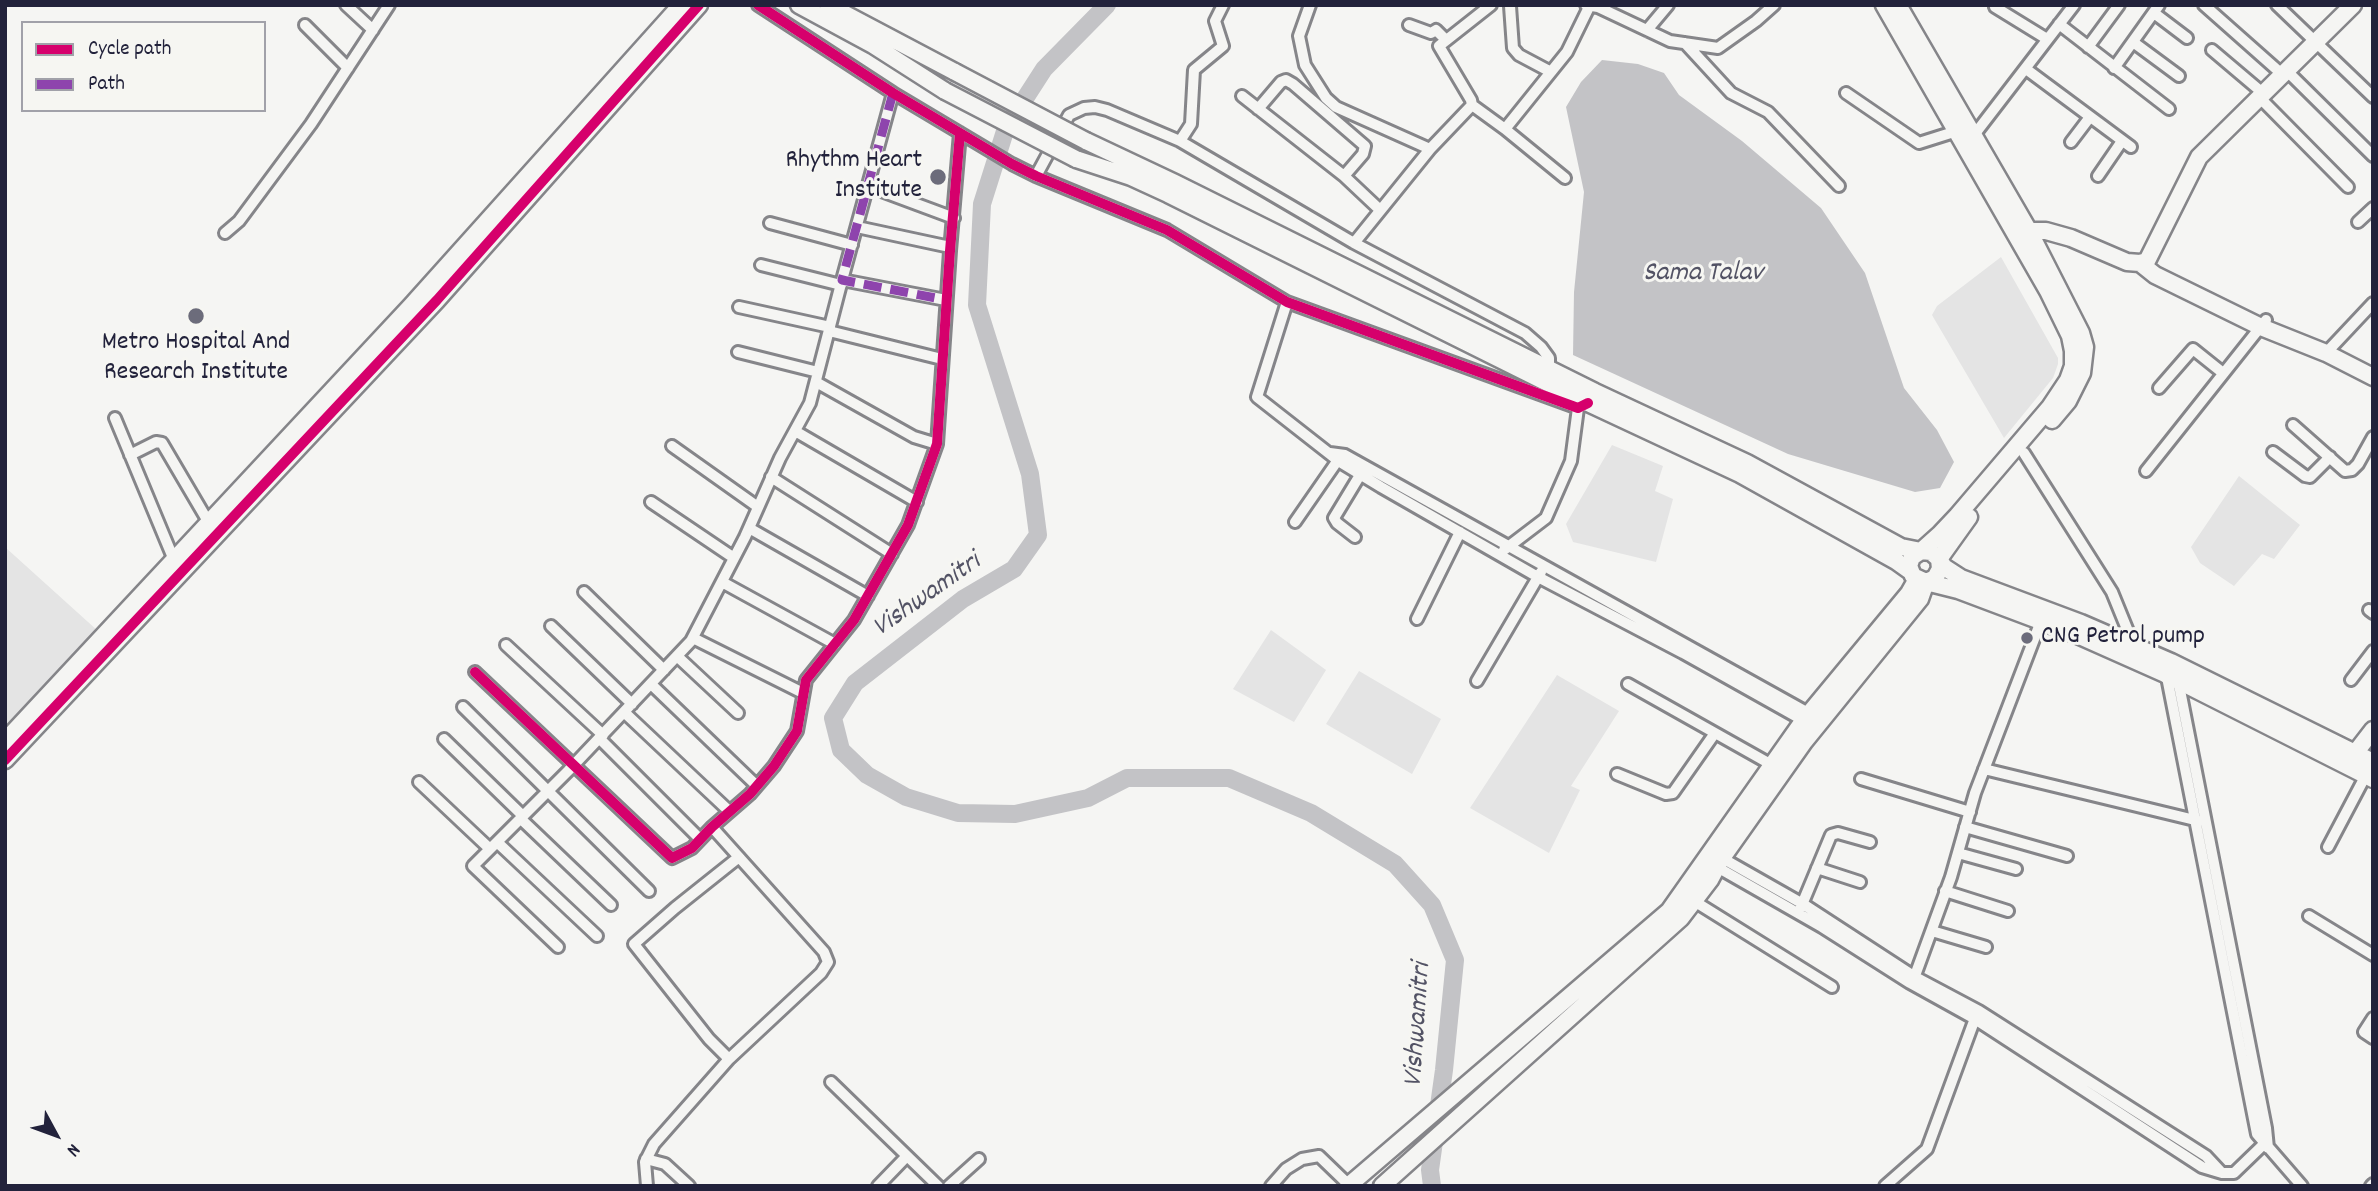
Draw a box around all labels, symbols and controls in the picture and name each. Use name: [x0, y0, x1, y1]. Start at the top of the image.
legend: [21, 21, 266, 112]
text: Cycle path: [88, 35, 171, 65]
text: Path: [88, 70, 125, 100]
place label: Rhythm Heart Institute: [785, 146, 922, 208]
marker: Rhythm Heart Institute: [928, 167, 948, 187]
water label: Sama Talav: [1643, 258, 1763, 292]
marker: Metro Hospital And Research Institute: [186, 306, 206, 326]
place label: Metro Hospital And Research Institute: [102, 328, 290, 390]
water label: Vishwamitri: [867, 548, 989, 646]
place label: CNG Petrol pump: [2041, 622, 2205, 654]
marker: CNG Petrol pump: [2019, 630, 2035, 646]
water label: Vishwamitri: [1399, 962, 1441, 1088]
north arrow: [21, 1100, 91, 1170]
text: N: [59, 1137, 86, 1161]

